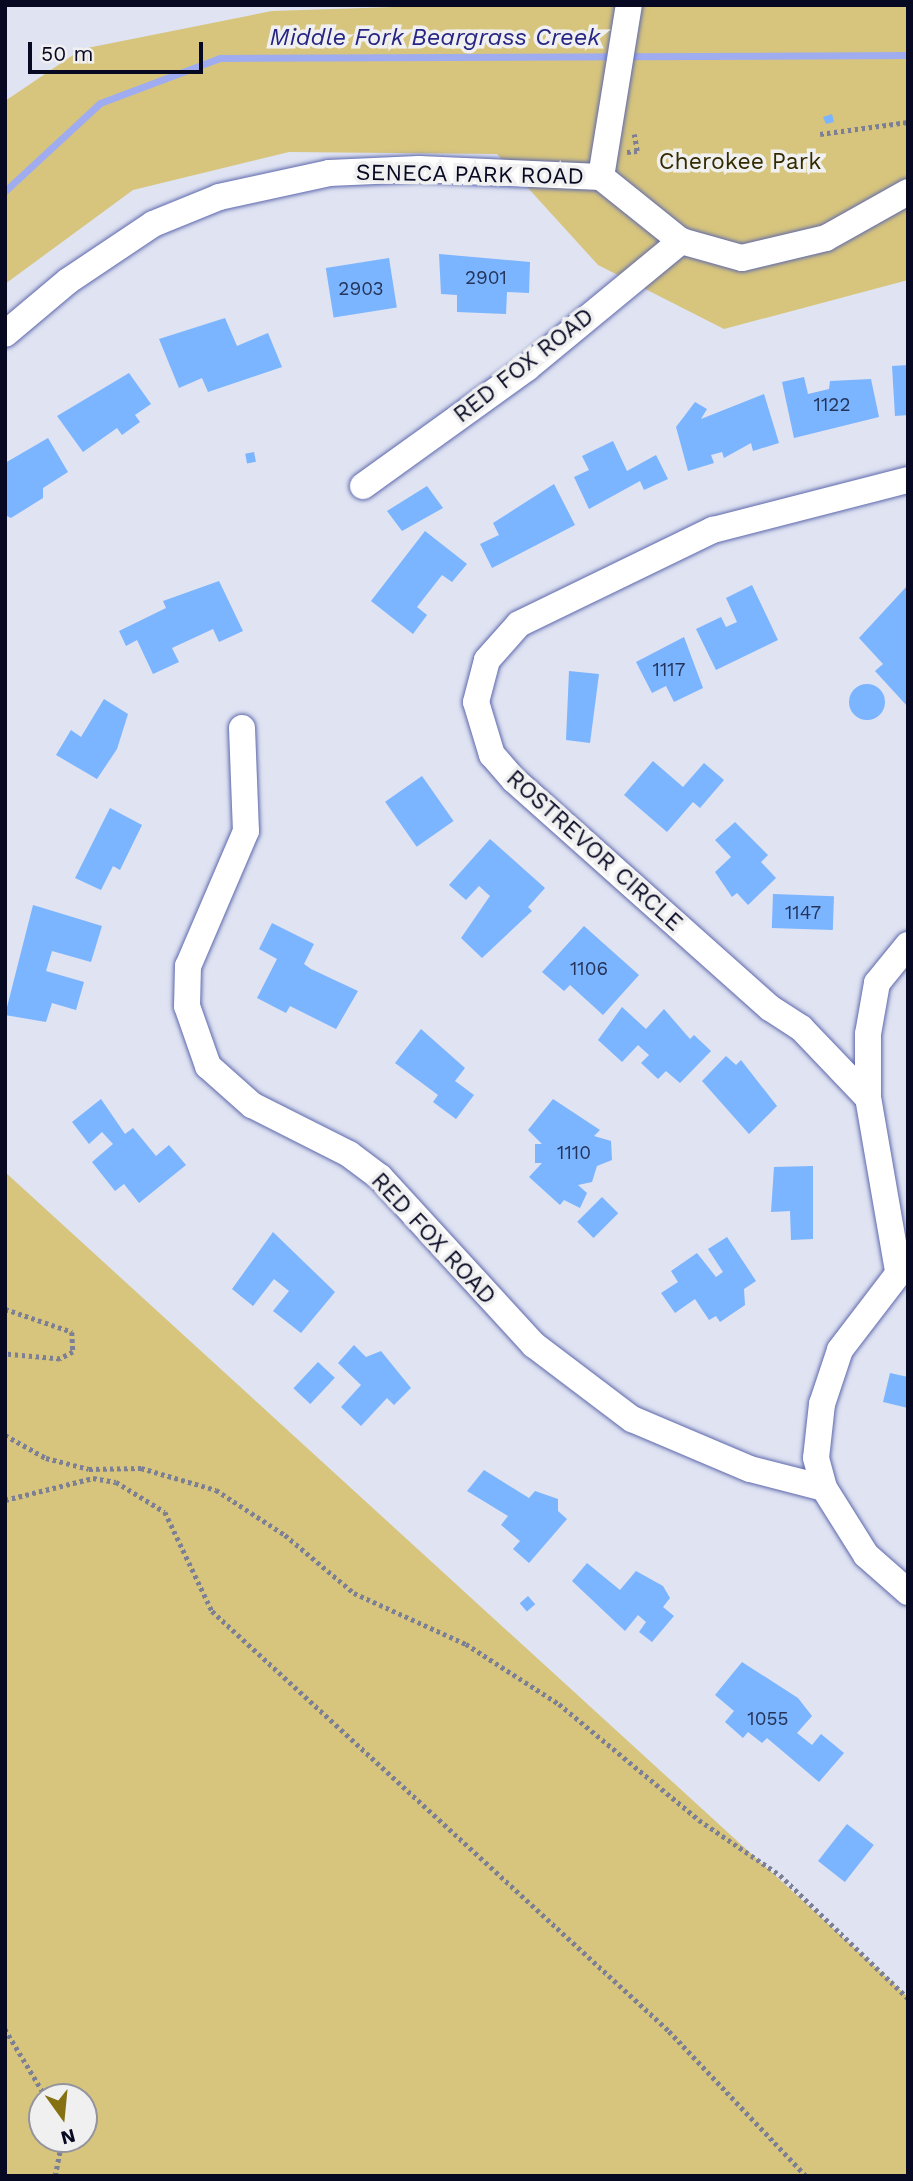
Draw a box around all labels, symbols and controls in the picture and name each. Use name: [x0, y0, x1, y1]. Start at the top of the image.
water label: Middle Fork Beargrass Creek: [269, 24, 601, 52]
scale bar: [32, 28, 206, 72]
text: 50 m: [41, 41, 93, 66]
park label: Cherokee Park: [659, 148, 821, 176]
street label: SENECA PARK ROAD: [355, 159, 585, 191]
house number: 2901: [465, 267, 507, 289]
house number: 2903: [338, 278, 384, 300]
street label: RED FOX ROAD: [448, 303, 600, 429]
house number: 1122: [814, 394, 850, 416]
house number: 1117: [653, 659, 685, 681]
street label: ROSTREVOR CIRCLE: [500, 765, 688, 937]
house number: 1147: [785, 902, 821, 924]
house number: 1106: [570, 958, 608, 980]
house number: 1110: [557, 1142, 591, 1164]
street label: RED FOX ROAD: [365, 1167, 501, 1311]
house number: 1055: [747, 1708, 789, 1730]
north arrow: [28, 2083, 98, 2153]
text: N: [58, 2124, 78, 2150]

